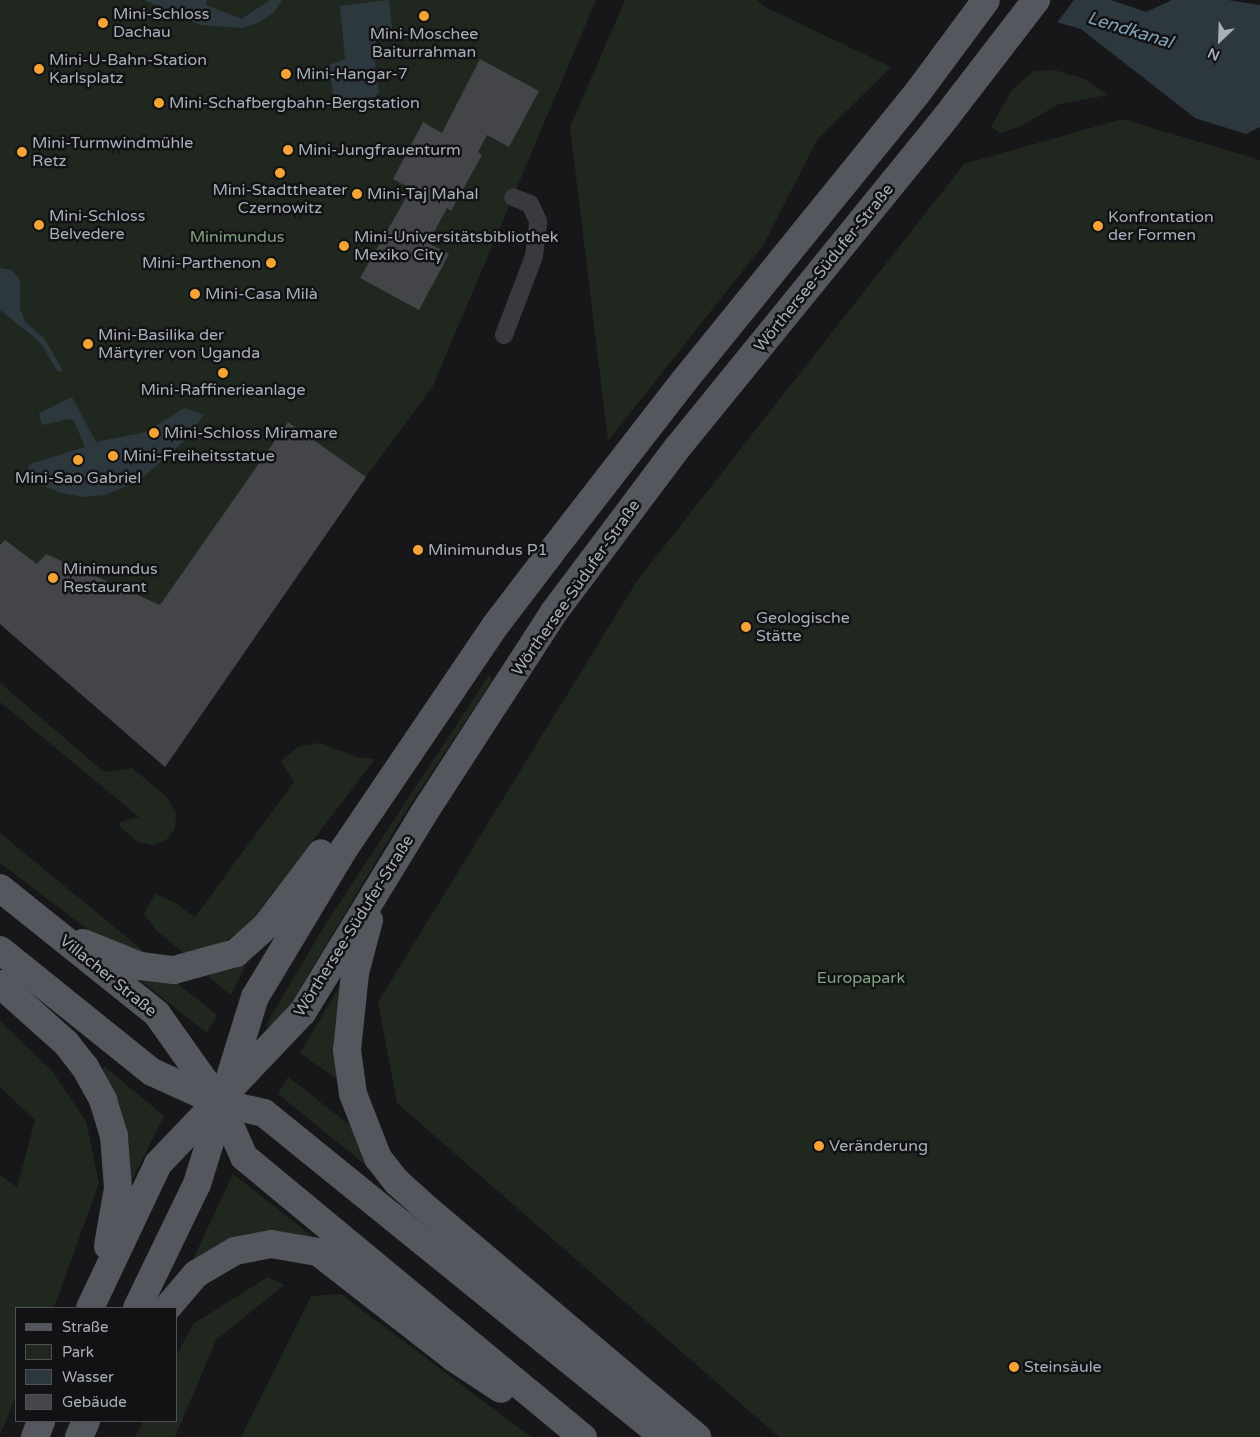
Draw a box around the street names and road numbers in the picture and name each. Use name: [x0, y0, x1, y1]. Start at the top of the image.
street label: Wörthersee-Südufer-Straße: [750, 180, 898, 356]
street label: Wörthersee-Südufer-Straße: [508, 496, 644, 680]
street label: Wörthersee-Südufer-Straße: [290, 832, 418, 1020]
street label: Villacher Straße: [56, 931, 160, 1021]

